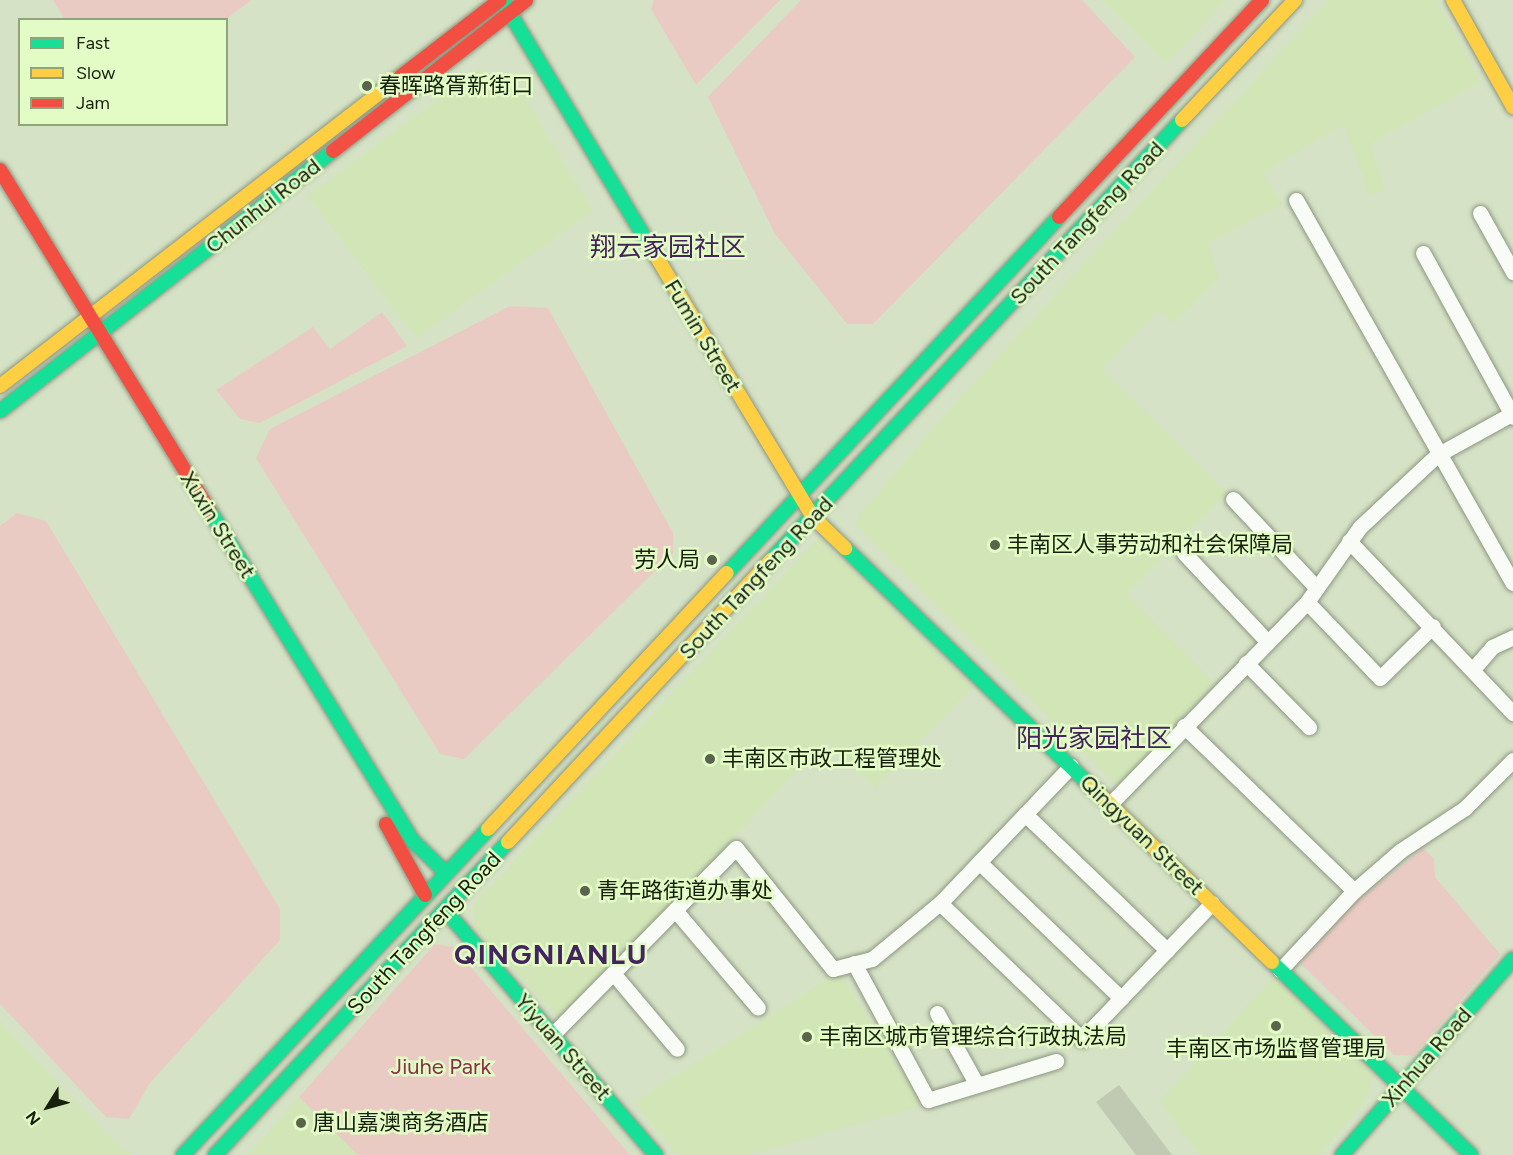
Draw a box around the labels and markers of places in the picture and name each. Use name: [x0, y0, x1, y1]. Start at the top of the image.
place label: 春晖路胥新街口: [379, 73, 533, 99]
marker: 春晖路胥新街口: [360, 79, 374, 93]
place label: 丰南区人事劳动和社会保障局: [1007, 532, 1293, 558]
marker: 丰南区人事劳动和社会保障局: [988, 538, 1002, 552]
place label: 劳人局: [634, 547, 700, 573]
marker: 劳人局: [705, 553, 719, 567]
place label: 丰南区市政工程管理处: [722, 746, 942, 772]
marker: 丰南区市政工程管理处: [703, 752, 717, 766]
place label: 青年路街道办事处: [597, 878, 773, 904]
marker: 青年路街道办事处: [578, 884, 592, 898]
marker: 丰南区市场监督管理局: [1269, 1019, 1283, 1033]
place label: 丰南区城市管理综合行政执法局: [819, 1024, 1127, 1050]
marker: 丰南区城市管理综合行政执法局: [800, 1030, 814, 1044]
place label: 丰南区市场监督管理局: [1166, 1036, 1386, 1062]
place label: 唐山嘉澳商务酒店: [313, 1110, 489, 1136]
marker: 唐山嘉澳商务酒店: [294, 1116, 308, 1130]

